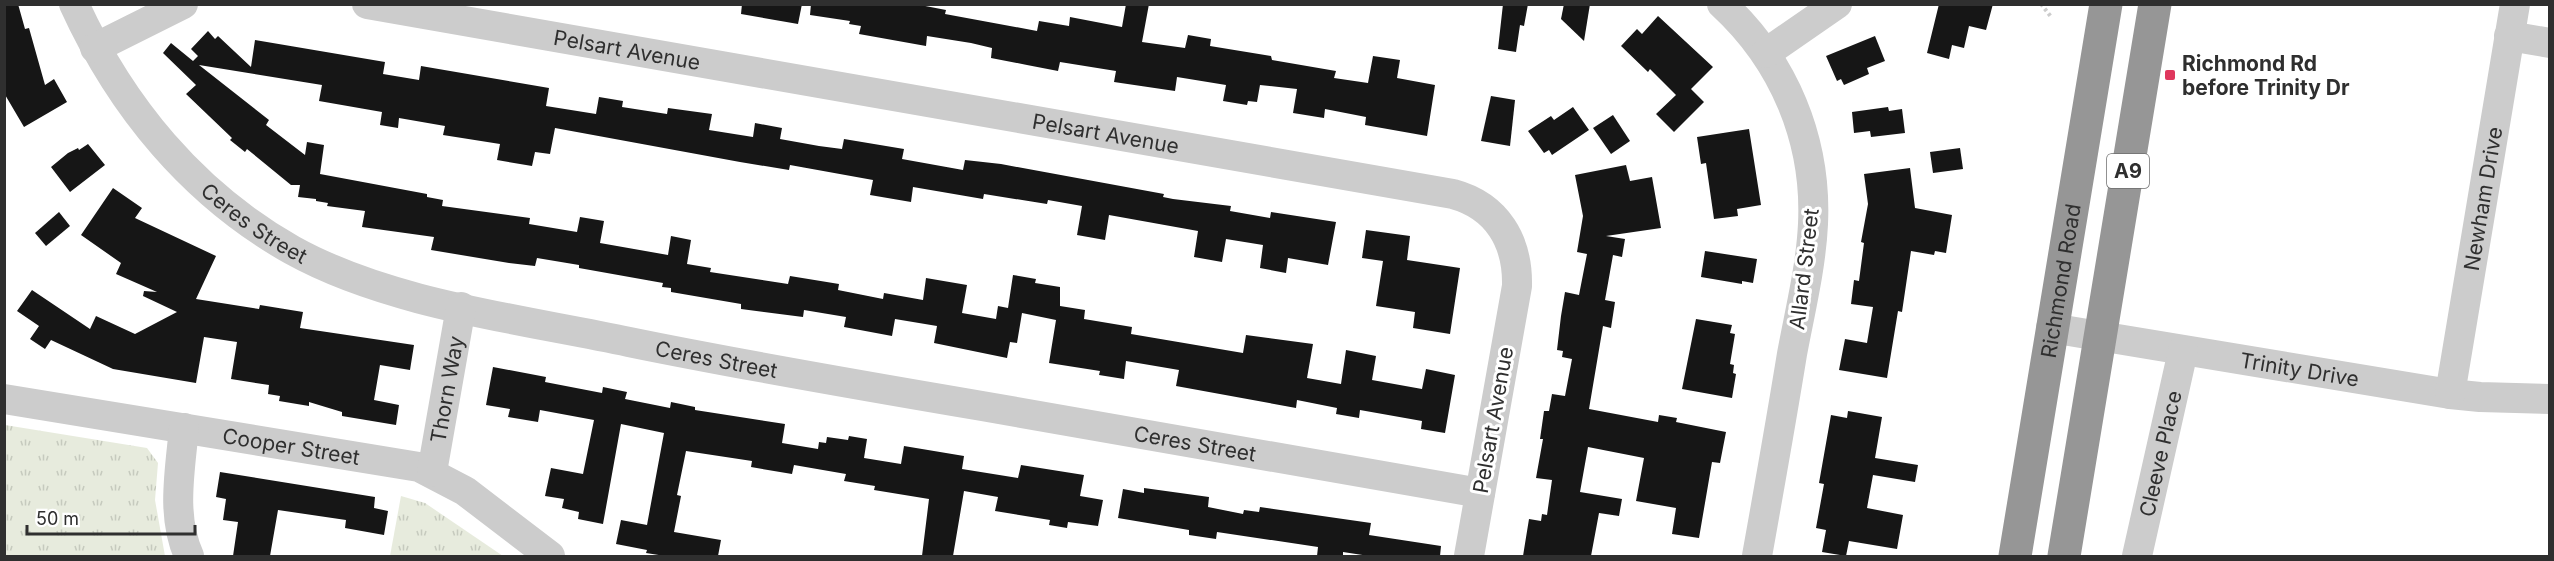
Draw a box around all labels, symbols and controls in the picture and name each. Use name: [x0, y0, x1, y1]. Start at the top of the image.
street label: Pelsart Avenue: [552, 24, 702, 75]
place label: Richmond Rd before Trinity Dr: [2182, 51, 2350, 100]
marker: Richmond Rd before Trinity Dr: [2163, 68, 2177, 82]
street label: Pelsart Avenue: [1031, 108, 1181, 158]
street label: Newham Drive: [2458, 125, 2507, 273]
road number: A9: [2107, 154, 2149, 188]
street label: Ceres Street: [196, 177, 312, 269]
street label: Richmond Road: [2035, 202, 2085, 360]
street label: Allard Street: [1784, 207, 1824, 331]
street label: Thorn Way: [425, 334, 468, 445]
street label: Ceres Street: [653, 335, 780, 383]
street label: Pelsart Avenue: [1468, 345, 1518, 495]
street label: Trinity Drive: [2238, 347, 2361, 391]
street label: Cleeve Place: [2134, 388, 2186, 519]
street label: Ceres Street: [1132, 420, 1258, 466]
street label: Cooper Street: [221, 423, 362, 470]
scale bar: [27, 498, 195, 536]
text: 50 m: [36, 508, 79, 529]

